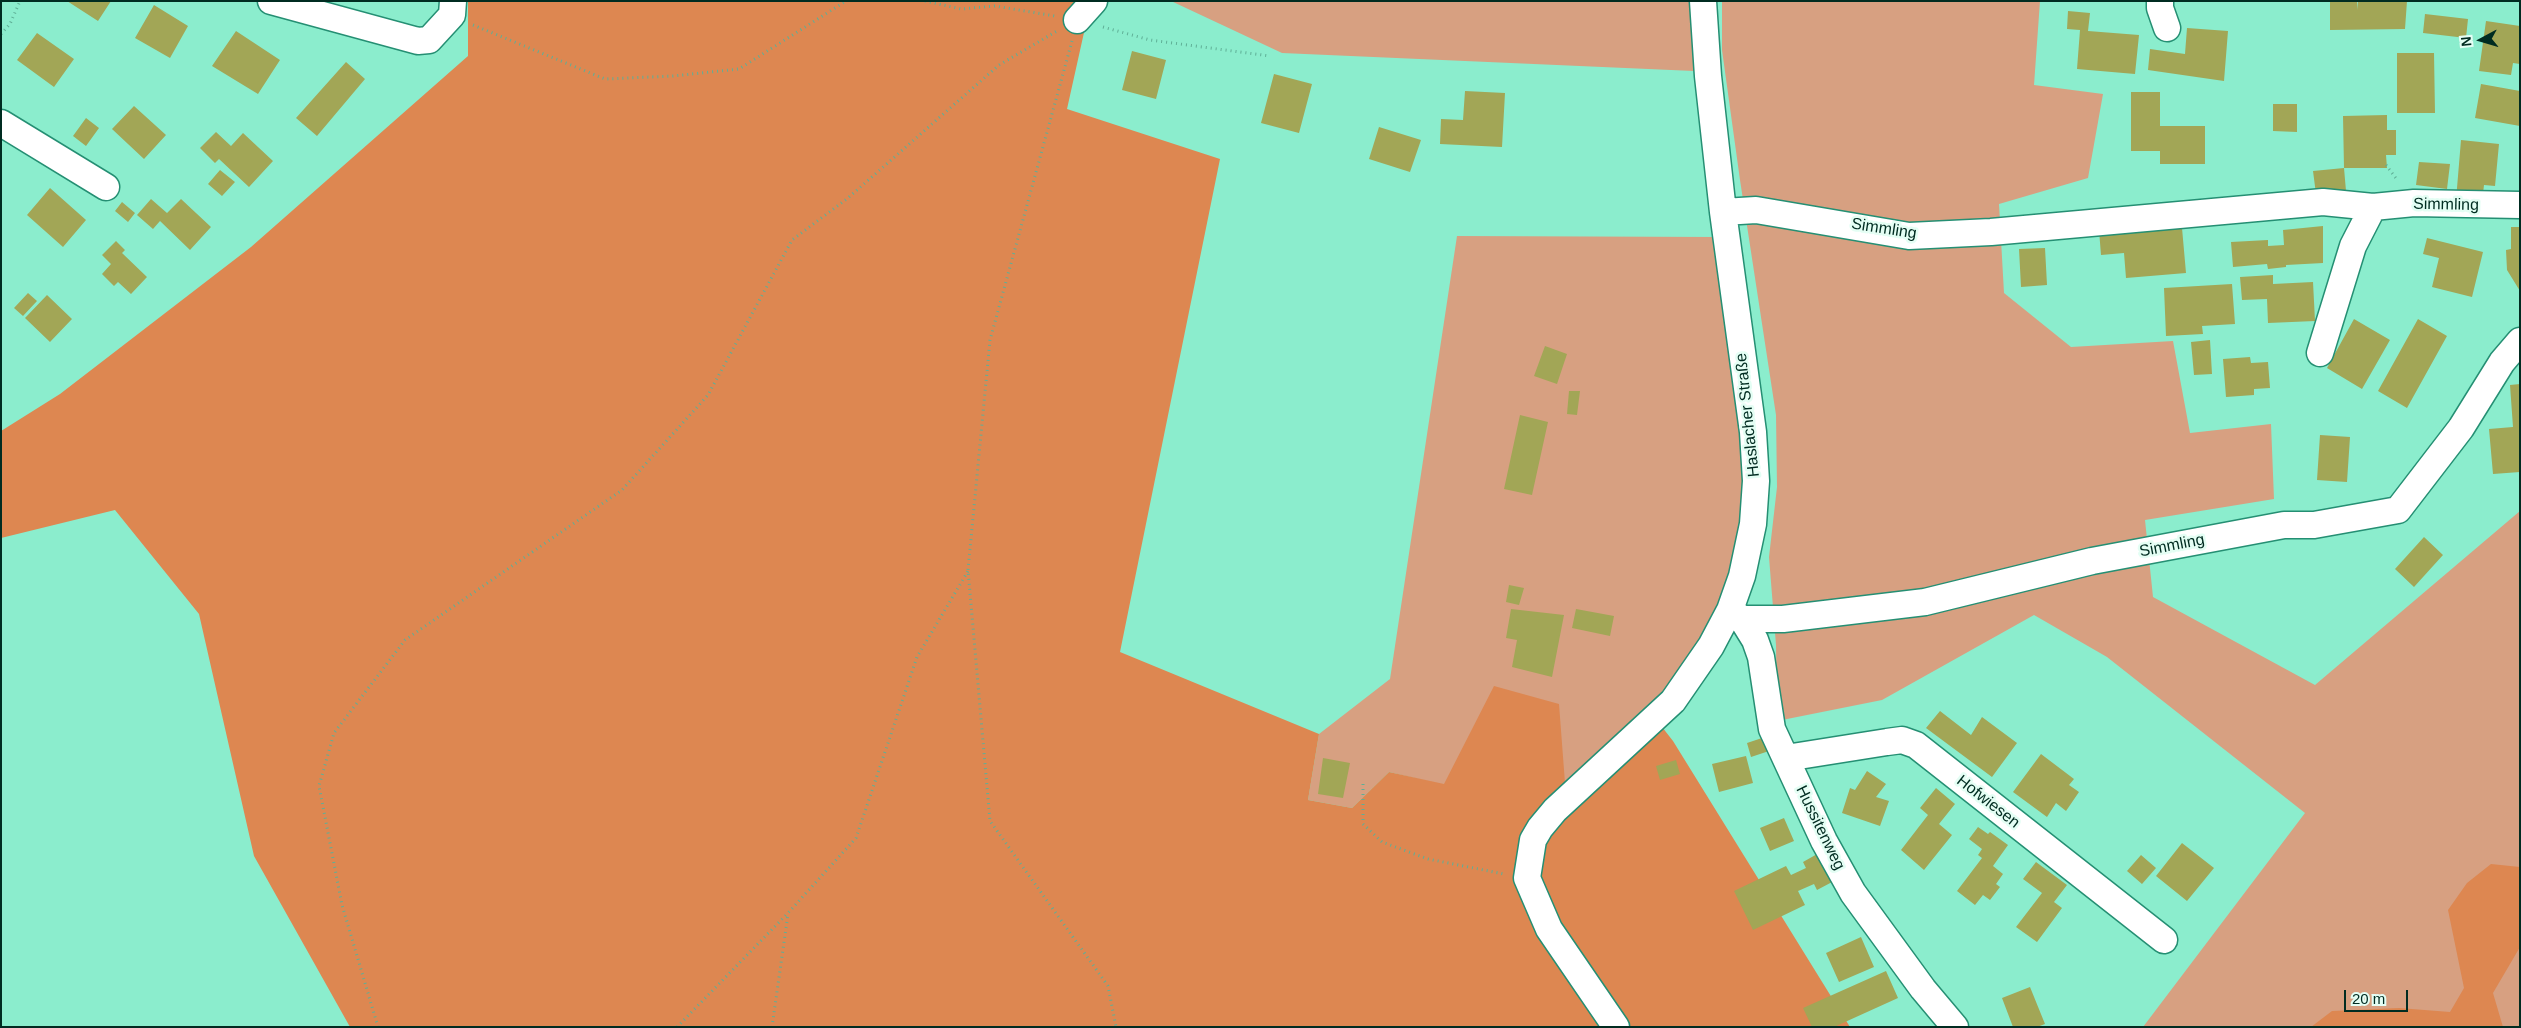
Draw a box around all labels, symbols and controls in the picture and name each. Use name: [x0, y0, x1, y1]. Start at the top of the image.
north arrow: [2456, 15, 2506, 65]
text: N: [2458, 36, 2475, 47]
street label: Simmling: [2413, 195, 2479, 215]
street label: Simmling: [1850, 214, 1918, 244]
street label: Haslacher Straße: [1732, 352, 1764, 478]
street label: Simmling: [2138, 530, 2206, 562]
street label: Hofwiesen: [1953, 771, 2023, 833]
street label: Hussitenweg: [1791, 783, 1849, 873]
scale bar: [2346, 980, 2410, 1012]
text: 20 m: [2352, 990, 2385, 1007]

